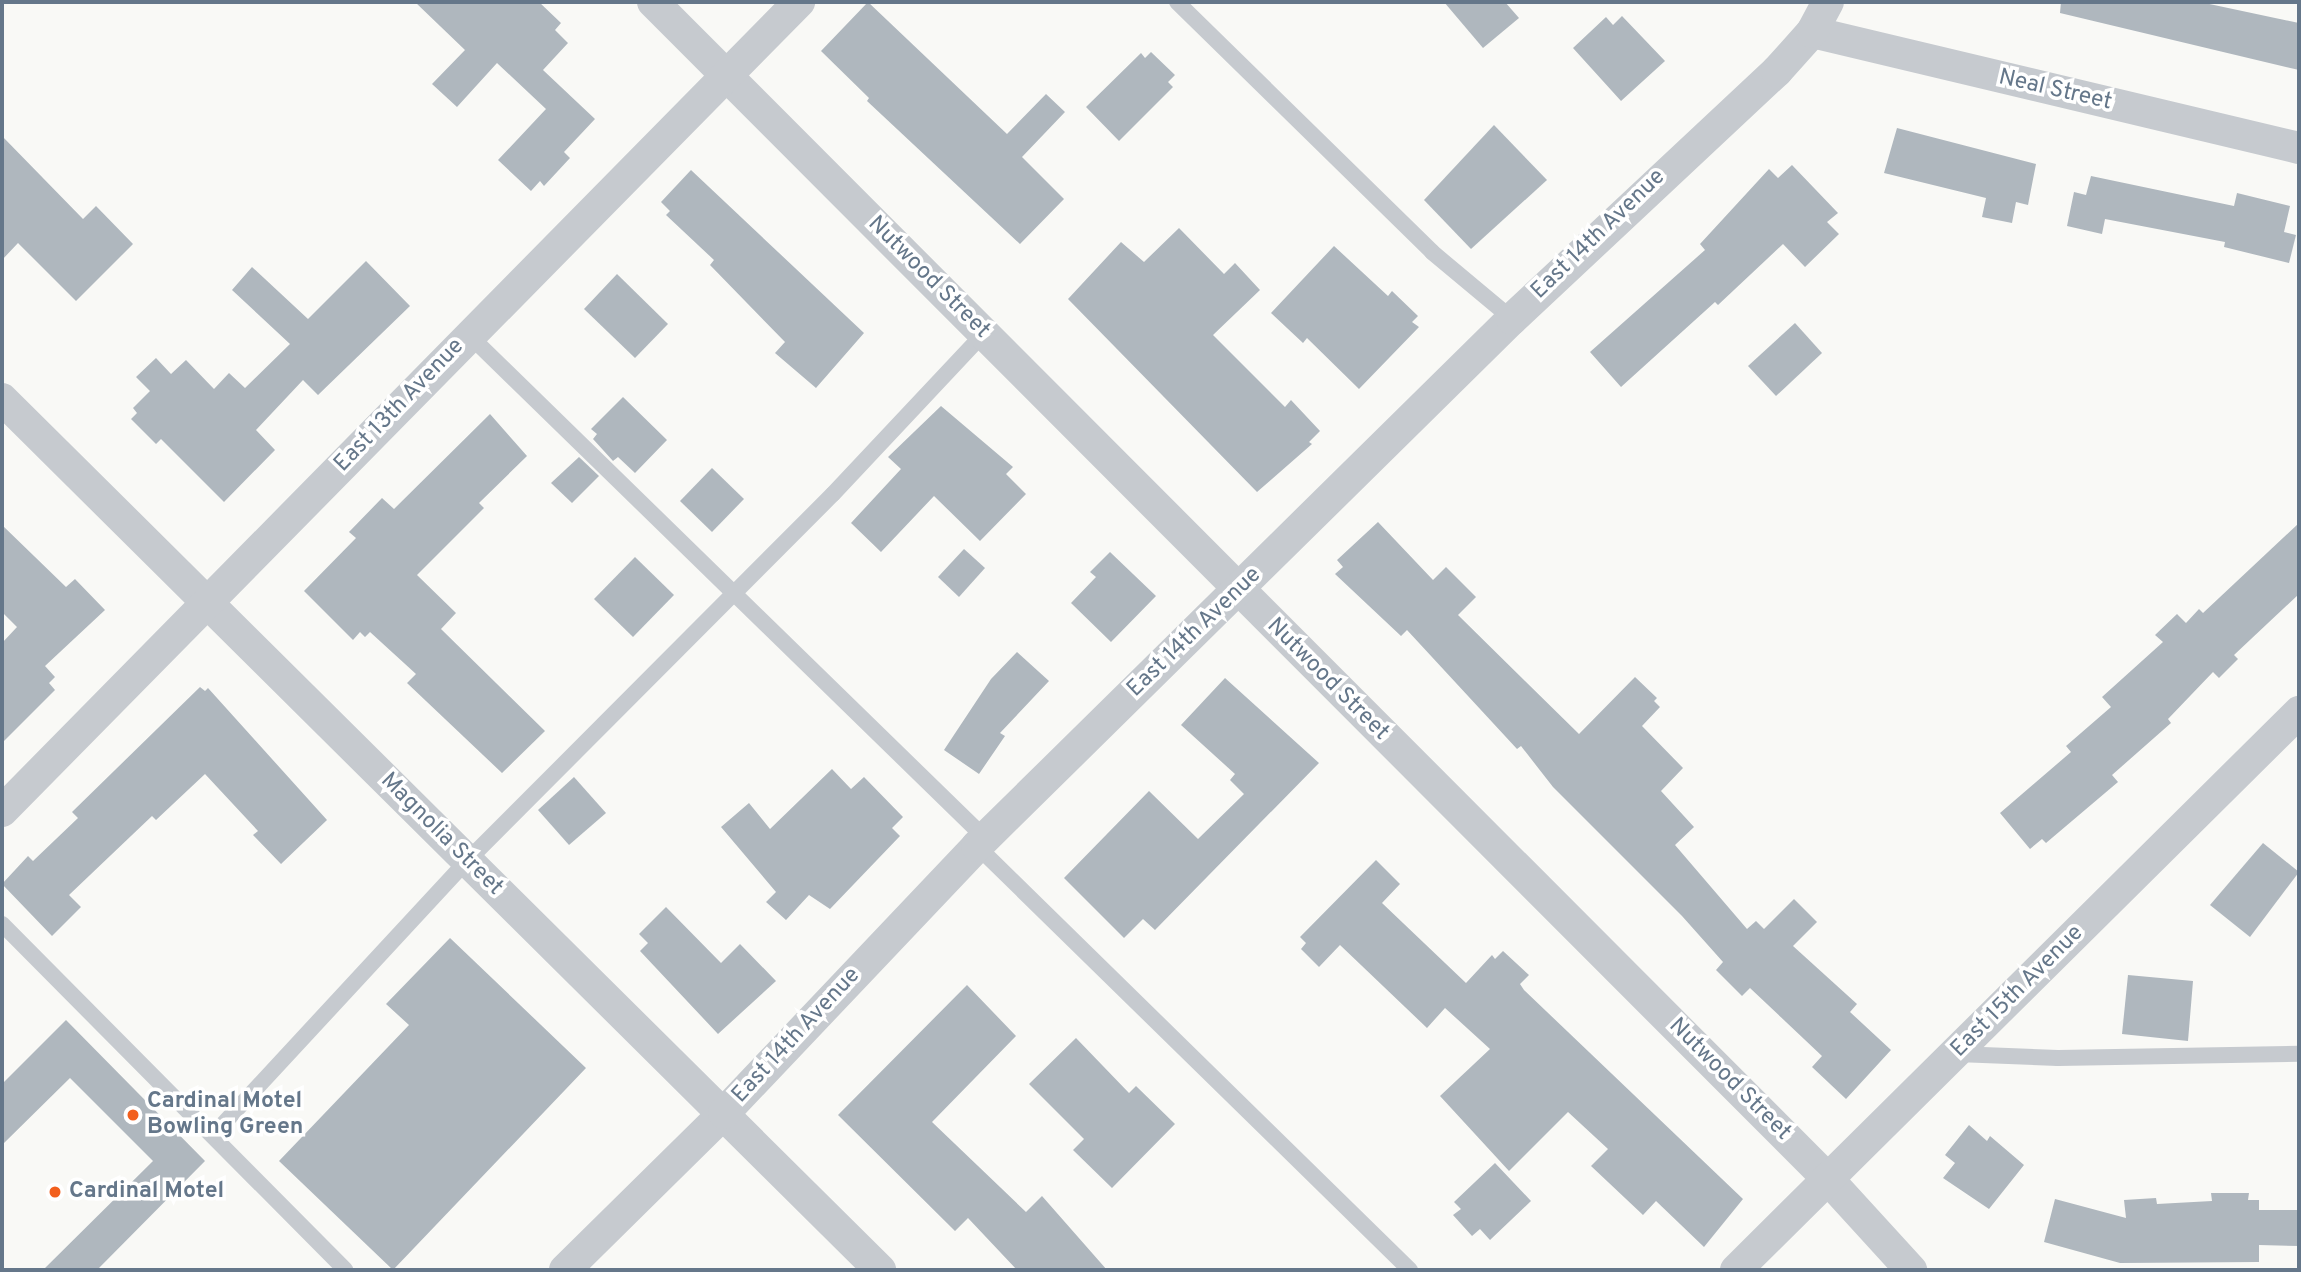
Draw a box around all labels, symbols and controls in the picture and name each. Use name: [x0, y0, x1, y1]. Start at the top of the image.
street label: Neal Street: [1996, 65, 2114, 117]
street label: East 14th Avenue: [1526, 164, 1672, 306]
street label: Nutwood Street: [861, 211, 995, 345]
street label: East 13th Avenue: [329, 333, 471, 479]
street label: East 14th Avenue: [1122, 562, 1268, 704]
street label: Nutwood Street: [1260, 613, 1394, 747]
street label: Magnolia Street: [374, 768, 508, 902]
street label: East 15th Avenue: [1946, 920, 2090, 1064]
street label: East 14th Avenue: [727, 962, 867, 1110]
street label: Nutwood Street: [1662, 1013, 1796, 1147]
place label: Cardinal Motel Bowling Green: [147, 1088, 303, 1142]
marker: Cardinal Motel Bowling Green: [125, 1107, 141, 1123]
place label: Cardinal Motel: [69, 1178, 224, 1206]
marker: Cardinal Motel: [47, 1184, 63, 1200]

